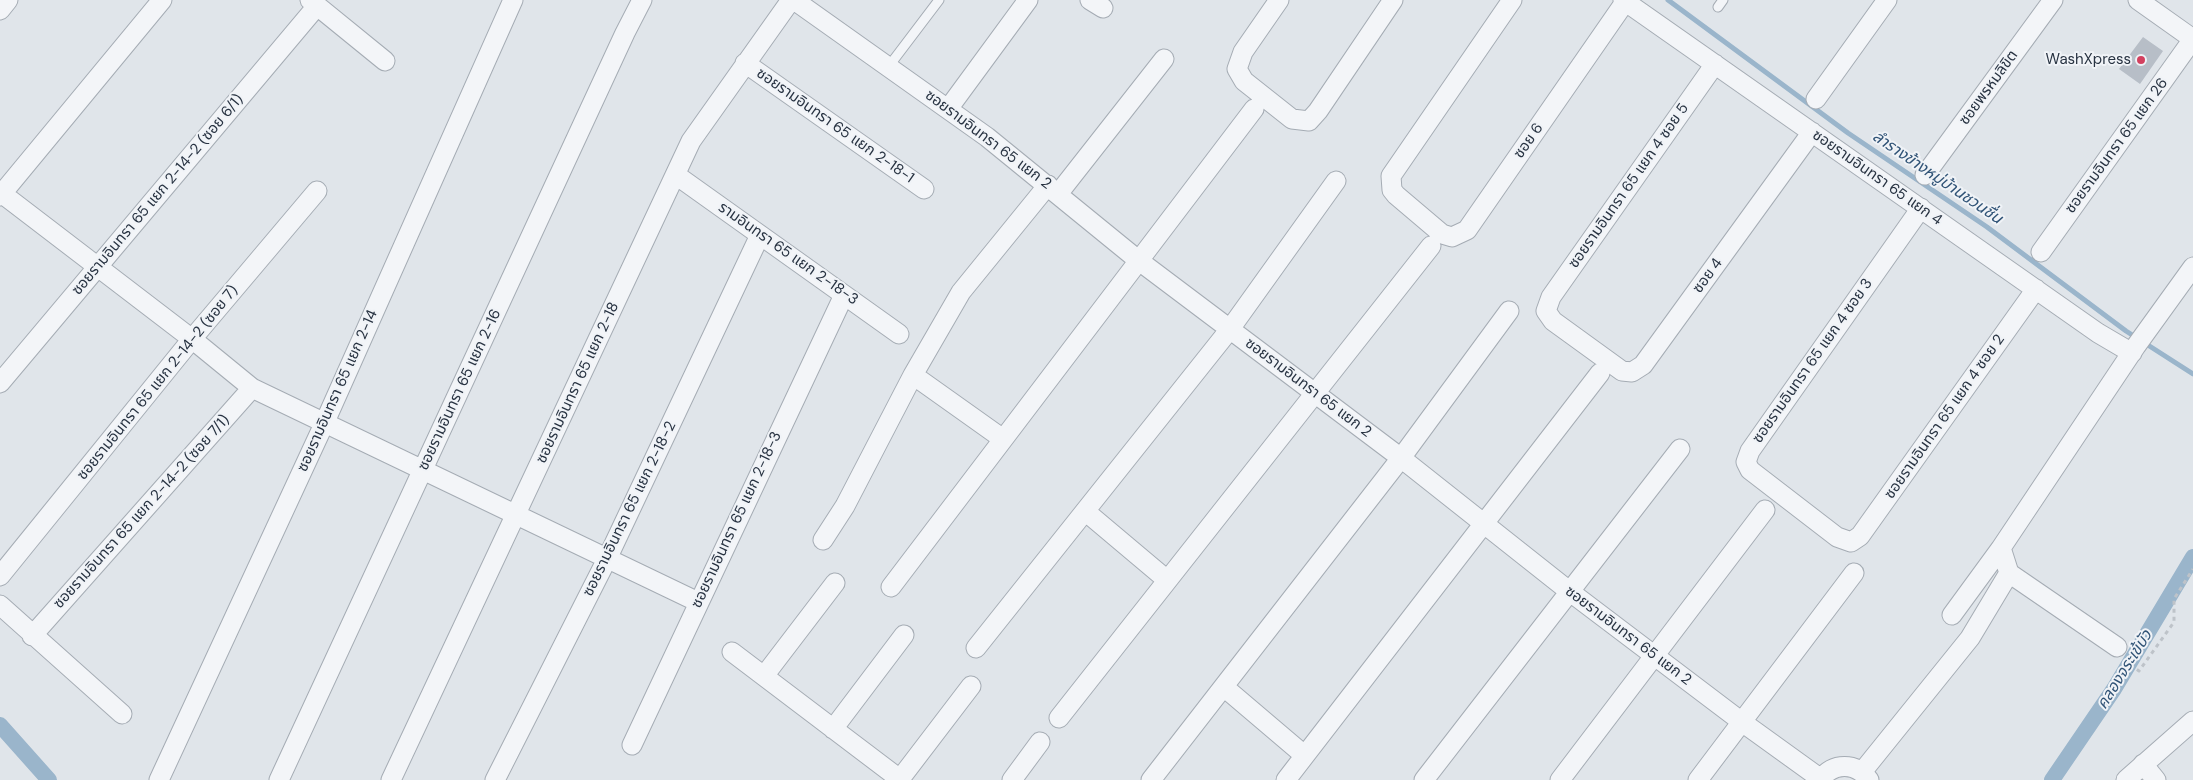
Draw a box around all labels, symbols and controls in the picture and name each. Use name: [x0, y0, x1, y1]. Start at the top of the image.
street label: ซอยพรหมลิขิต: [1956, 47, 2022, 129]
place label: WashXpress: [2046, 51, 2131, 69]
marker: WashXpress: [2135, 54, 2147, 66]
street label: ซอยรามอินทรา 65 แยก 2-18-1: [753, 65, 917, 187]
street label: ซอยรามอินทรา 65 แยก 26: [2062, 75, 2172, 217]
street label: ซอยรามอินทรา 65 แยก 2: [921, 87, 1055, 193]
street label: ซอยรามอินทรา 65 แยก 2-14-2 (ซอย 6/1): [69, 91, 247, 299]
street label: ซอยรามอินทรา 65 แยก 4 ซอย 5: [1565, 100, 1693, 272]
street label: ซอย 6: [1510, 120, 1548, 162]
street label: ซอยรามอินทรา 65 แยก 4: [1809, 126, 1945, 230]
water label: ลำรางข้างหมู่บ้านชวนชื่น: [1868, 127, 2006, 229]
street label: รามอินทรา 65 แยก 2-18-3: [715, 199, 861, 309]
street label: ซอย 4: [1689, 255, 1727, 297]
street label: ซอยรามอินทรา 65 แยก 4 ซอย 3: [1749, 275, 1877, 447]
street label: ซอยรามอินทรา 65 แยก 2-14-2 (ซอย 7): [74, 282, 242, 484]
street label: ซอยรามอินทรา 65 แยก 2-18: [533, 300, 623, 466]
street label: ซอยรามอินทรา 65 แยก 2-16: [415, 306, 505, 474]
street label: ซอยรามอินทรา 65 แยก 2-14: [294, 307, 382, 475]
street label: ซอยรามอินทรา 65 แยก 4 ซอย 2: [1881, 331, 2009, 503]
street label: ซอยรามอินทรา 65 แยก 2: [1241, 335, 1375, 441]
street label: ซอยรามอินทรา 65 แยก 2-14-2 (ซอย 7/1): [50, 411, 234, 613]
street label: ซอยรามอินทรา 65 แยก 2-18-2: [580, 419, 680, 599]
street label: ซอยรามอินทรา 65 แยก 2-18-3: [688, 429, 786, 611]
street label: ซอยรามอินทรา 65 แยก 2: [1561, 583, 1695, 689]
water label: คลองจระเข้บัว: [2093, 627, 2157, 713]

